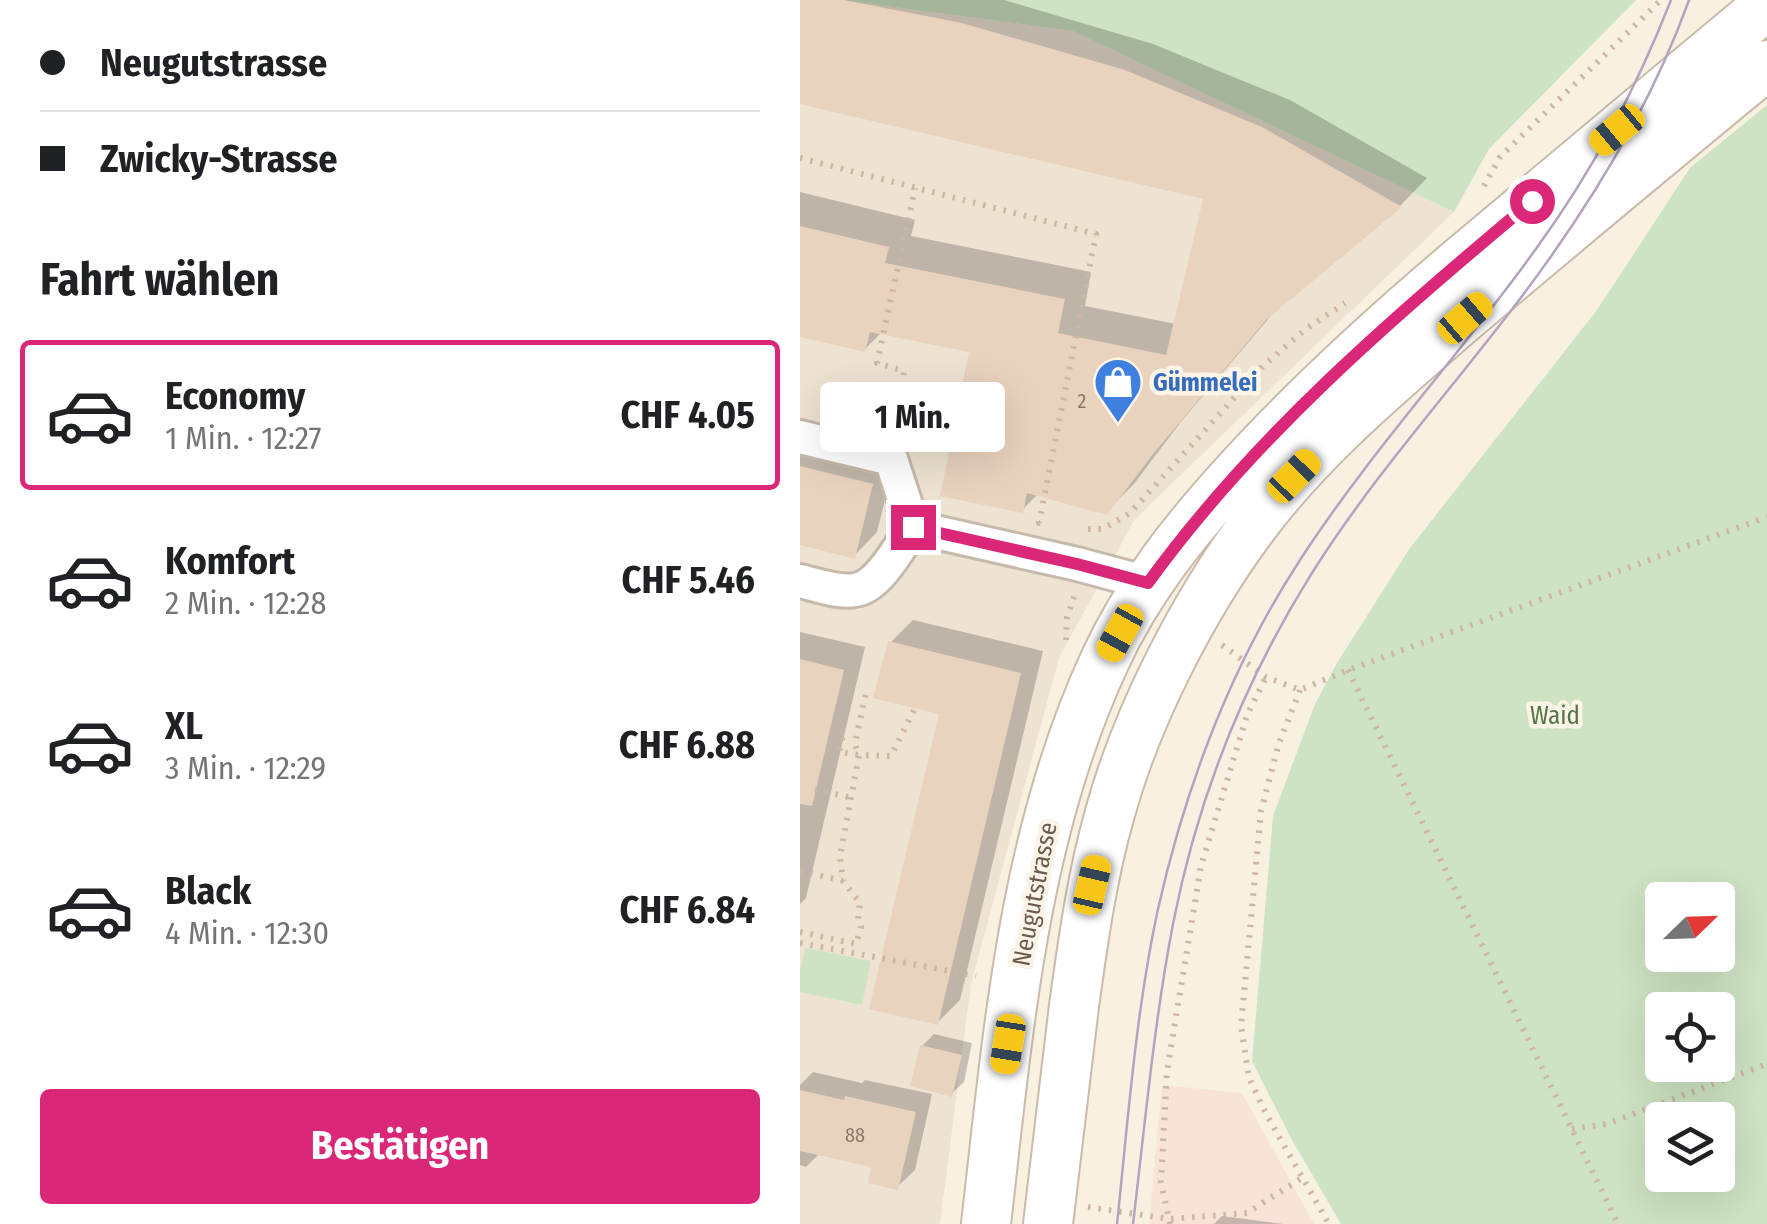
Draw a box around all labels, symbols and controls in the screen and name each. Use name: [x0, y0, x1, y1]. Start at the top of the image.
text: Neugutstrasse: [100, 40, 327, 86]
car: [1584, 99, 1650, 161]
text: Zwicky-Strasse: [100, 136, 338, 182]
route start: [1510, 179, 1555, 224]
text: Fahrt wählen: [40, 253, 279, 307]
car: [1433, 287, 1497, 349]
shop icon: Gümmelei: [1092, 356, 1144, 424]
place label: Gümmelei: [1153, 368, 1257, 398]
icon: car: [45, 370, 135, 460]
text: Economy: [165, 373, 305, 419]
callout: 1 Min.: [821, 382, 1006, 452]
house number: 2: [1078, 389, 1087, 413]
text: CHF 4.05: [620, 392, 755, 438]
text: 1 Min.: [875, 398, 950, 436]
text: 1 Min. · 12:27: [165, 419, 322, 457]
car: [1262, 444, 1326, 508]
route end: [891, 505, 936, 550]
icon: car: [45, 535, 135, 625]
text: Komfort: [165, 538, 295, 584]
text: CHF 5.46: [622, 557, 755, 603]
text: 2 Min. · 12:28: [165, 584, 326, 622]
car: [1092, 599, 1148, 667]
icon: car: [45, 700, 135, 790]
park label: Waid: [1530, 701, 1580, 731]
text: XL: [165, 703, 203, 749]
text: CHF 6.88: [619, 722, 755, 768]
text: 3 Min. · 12:29: [165, 749, 326, 787]
street label: Neugutstrasse: [1006, 820, 1064, 969]
car: [1071, 852, 1113, 918]
icon: car: [45, 865, 135, 955]
text: Black: [165, 868, 251, 914]
north arrow: [1645, 882, 1735, 972]
map controls: [1645, 882, 1735, 1192]
text: CHF 6.84: [619, 887, 755, 933]
text: 4 Min. · 12:30: [165, 914, 329, 952]
button: locate: [1645, 992, 1735, 1082]
car: [988, 1012, 1028, 1076]
button: Bestätigen: [40, 1089, 760, 1204]
button: layers: [1645, 1102, 1735, 1192]
house number: 88: [845, 1123, 865, 1147]

